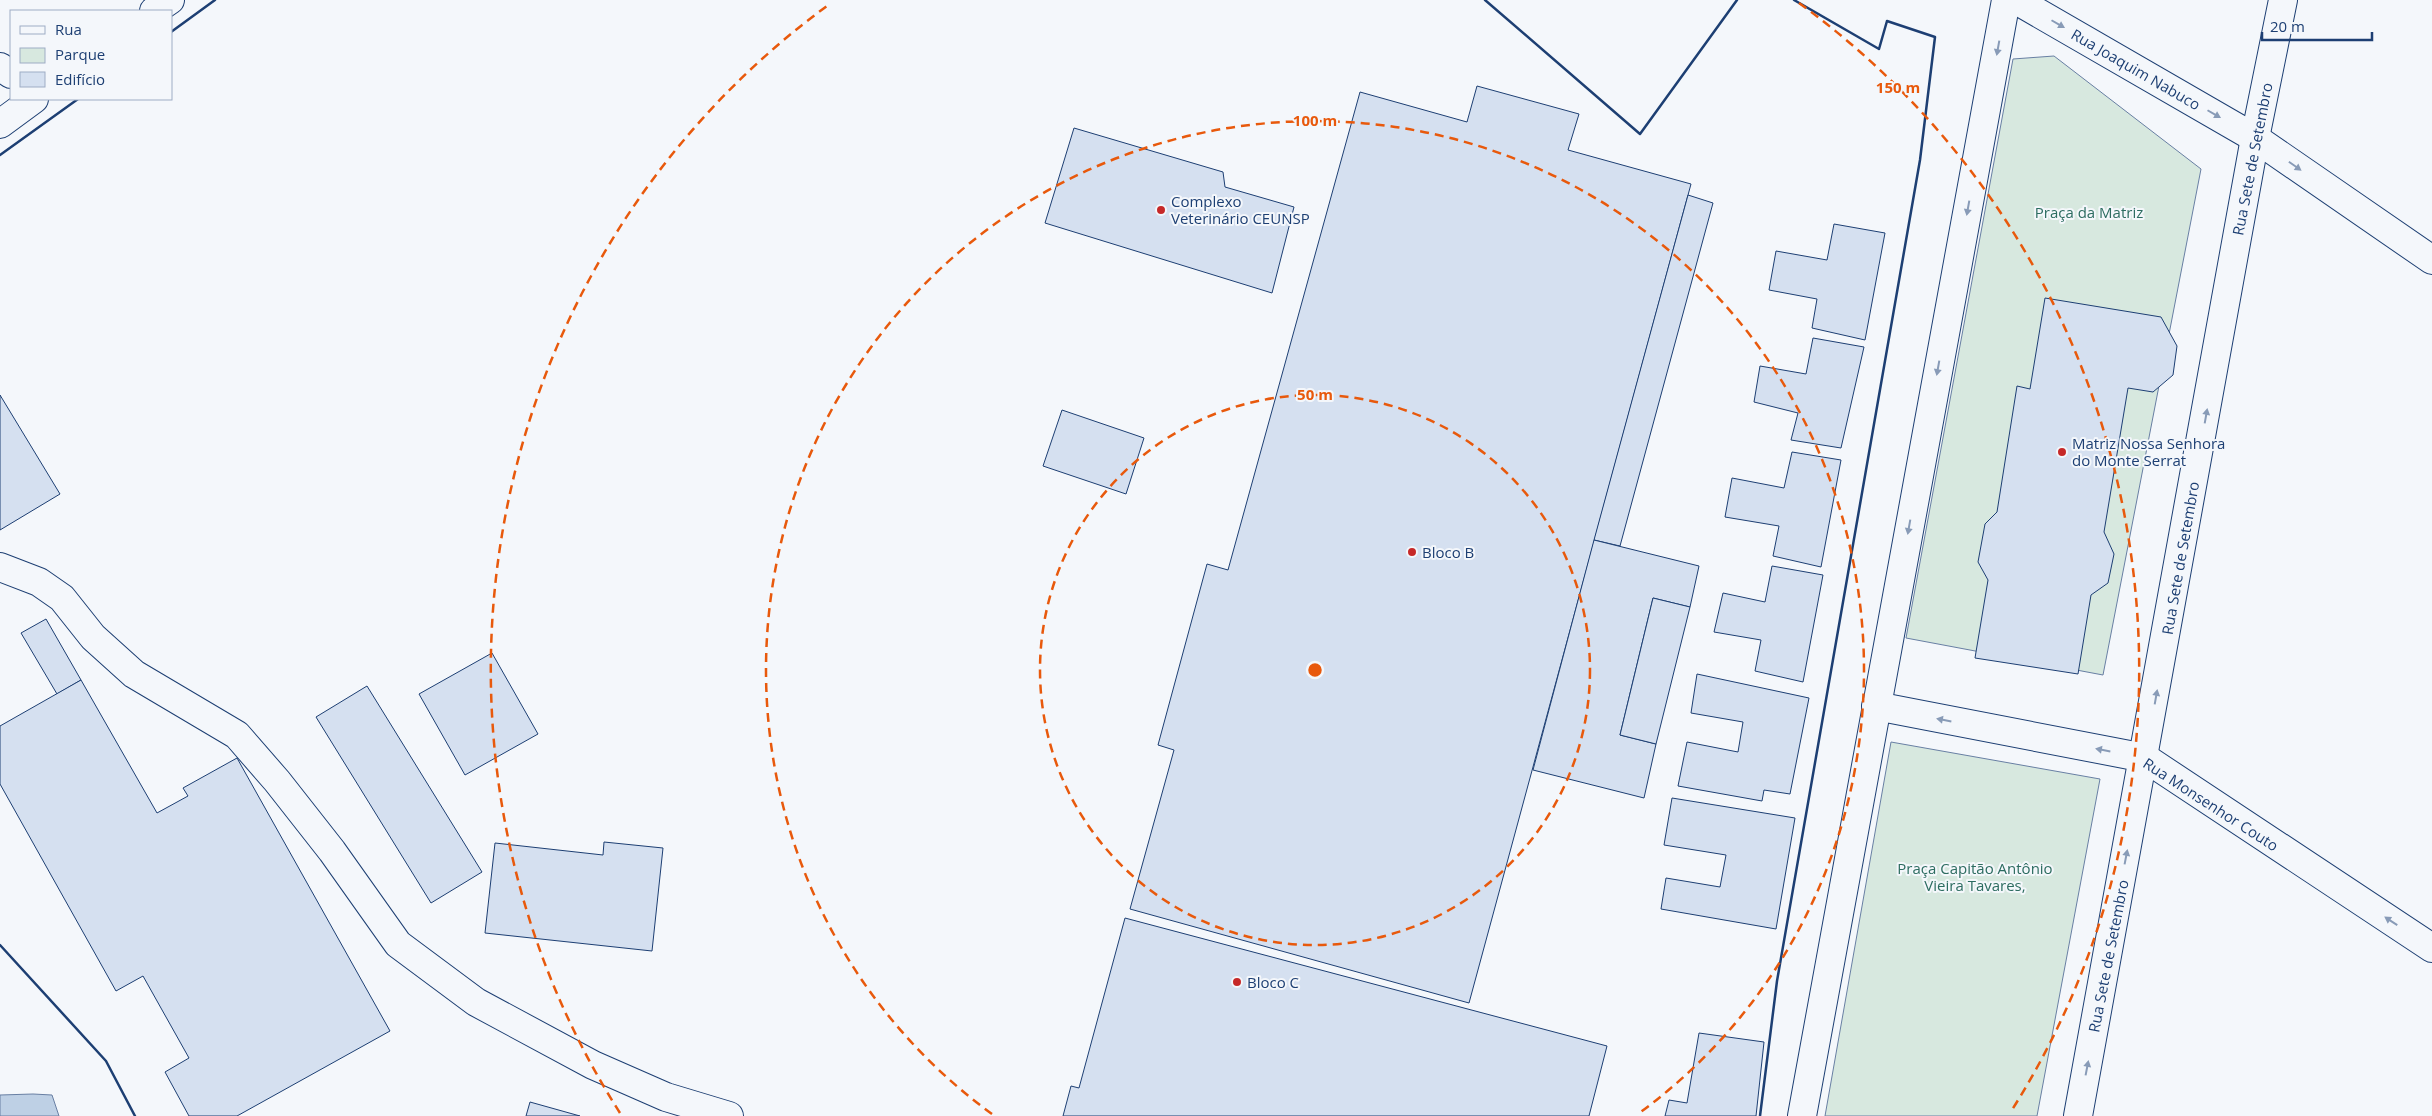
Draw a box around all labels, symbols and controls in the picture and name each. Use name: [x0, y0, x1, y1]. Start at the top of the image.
legend: [10, 10, 172, 100]
scale bar: [2262, 10, 2372, 42]
text: 20 m: [2270, 16, 2305, 36]
text: Rua: [55, 19, 82, 39]
one-way arrow: [2052, 20, 2065, 29]
street label: Rua Joaquim Nabuco: [2068, 24, 2204, 114]
one-way arrow: [1993, 40, 2001, 56]
text: Parque: [55, 44, 105, 64]
text: Edifício: [55, 69, 105, 89]
text: 150 m: [1876, 77, 1920, 97]
street label: Rua Sete de Setembro: [2227, 81, 2277, 237]
text: 100 m: [1293, 110, 1337, 130]
one-way arrow: [2207, 110, 2221, 119]
one-way arrow: [2289, 161, 2302, 171]
place label: Complexo Veterinário CEUNSP: [1171, 191, 1310, 228]
one-way arrow: [1964, 200, 1972, 215]
park label: Praça da Matriz: [2035, 202, 2143, 222]
marker: Complexo Veterinário CEUNSP: [1155, 204, 1167, 216]
one-way arrow: [1934, 360, 1942, 376]
text: 50 m: [1297, 384, 1333, 404]
one-way arrow: [2202, 408, 2210, 424]
place label: Matriz Nossa Senhora do Monte Serrat: [2072, 433, 2225, 470]
marker: Matriz Nossa Senhora do Monte Serrat: [2056, 446, 2068, 458]
street label: Rua Sete de Setembro: [2157, 480, 2203, 636]
one-way arrow: [1904, 520, 1912, 536]
place label: Bloco B: [1422, 542, 1474, 562]
marker: Bloco B: [1406, 546, 1418, 558]
centre of rings: [1306, 661, 1324, 679]
one-way arrow: [2152, 688, 2160, 704]
one-way arrow: [1935, 715, 1951, 723]
one-way arrow: [2095, 746, 2111, 754]
street label: Rua Monsenhor Couto: [2140, 753, 2282, 855]
one-way arrow: [2123, 848, 2131, 864]
park label: Praça Capitão Antônio Vieira Tavares,: [1897, 858, 2053, 895]
street label: Rua Sete de Setembro: [2083, 878, 2133, 1034]
one-way arrow: [2385, 916, 2398, 926]
place label: Bloco C: [1247, 972, 1299, 992]
marker: Bloco C: [1231, 976, 1243, 988]
one-way arrow: [2083, 1060, 2091, 1076]

